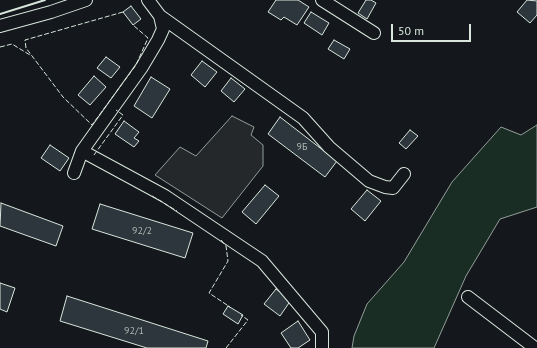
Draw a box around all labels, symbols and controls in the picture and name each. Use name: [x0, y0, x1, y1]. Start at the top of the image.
scale bar: [393, 16, 473, 42]
text: 50 m: [398, 23, 424, 38]
house number: 9Б: [297, 141, 307, 153]
house number: 92/2: [132, 225, 152, 237]
house number: 92/1: [124, 325, 144, 337]

